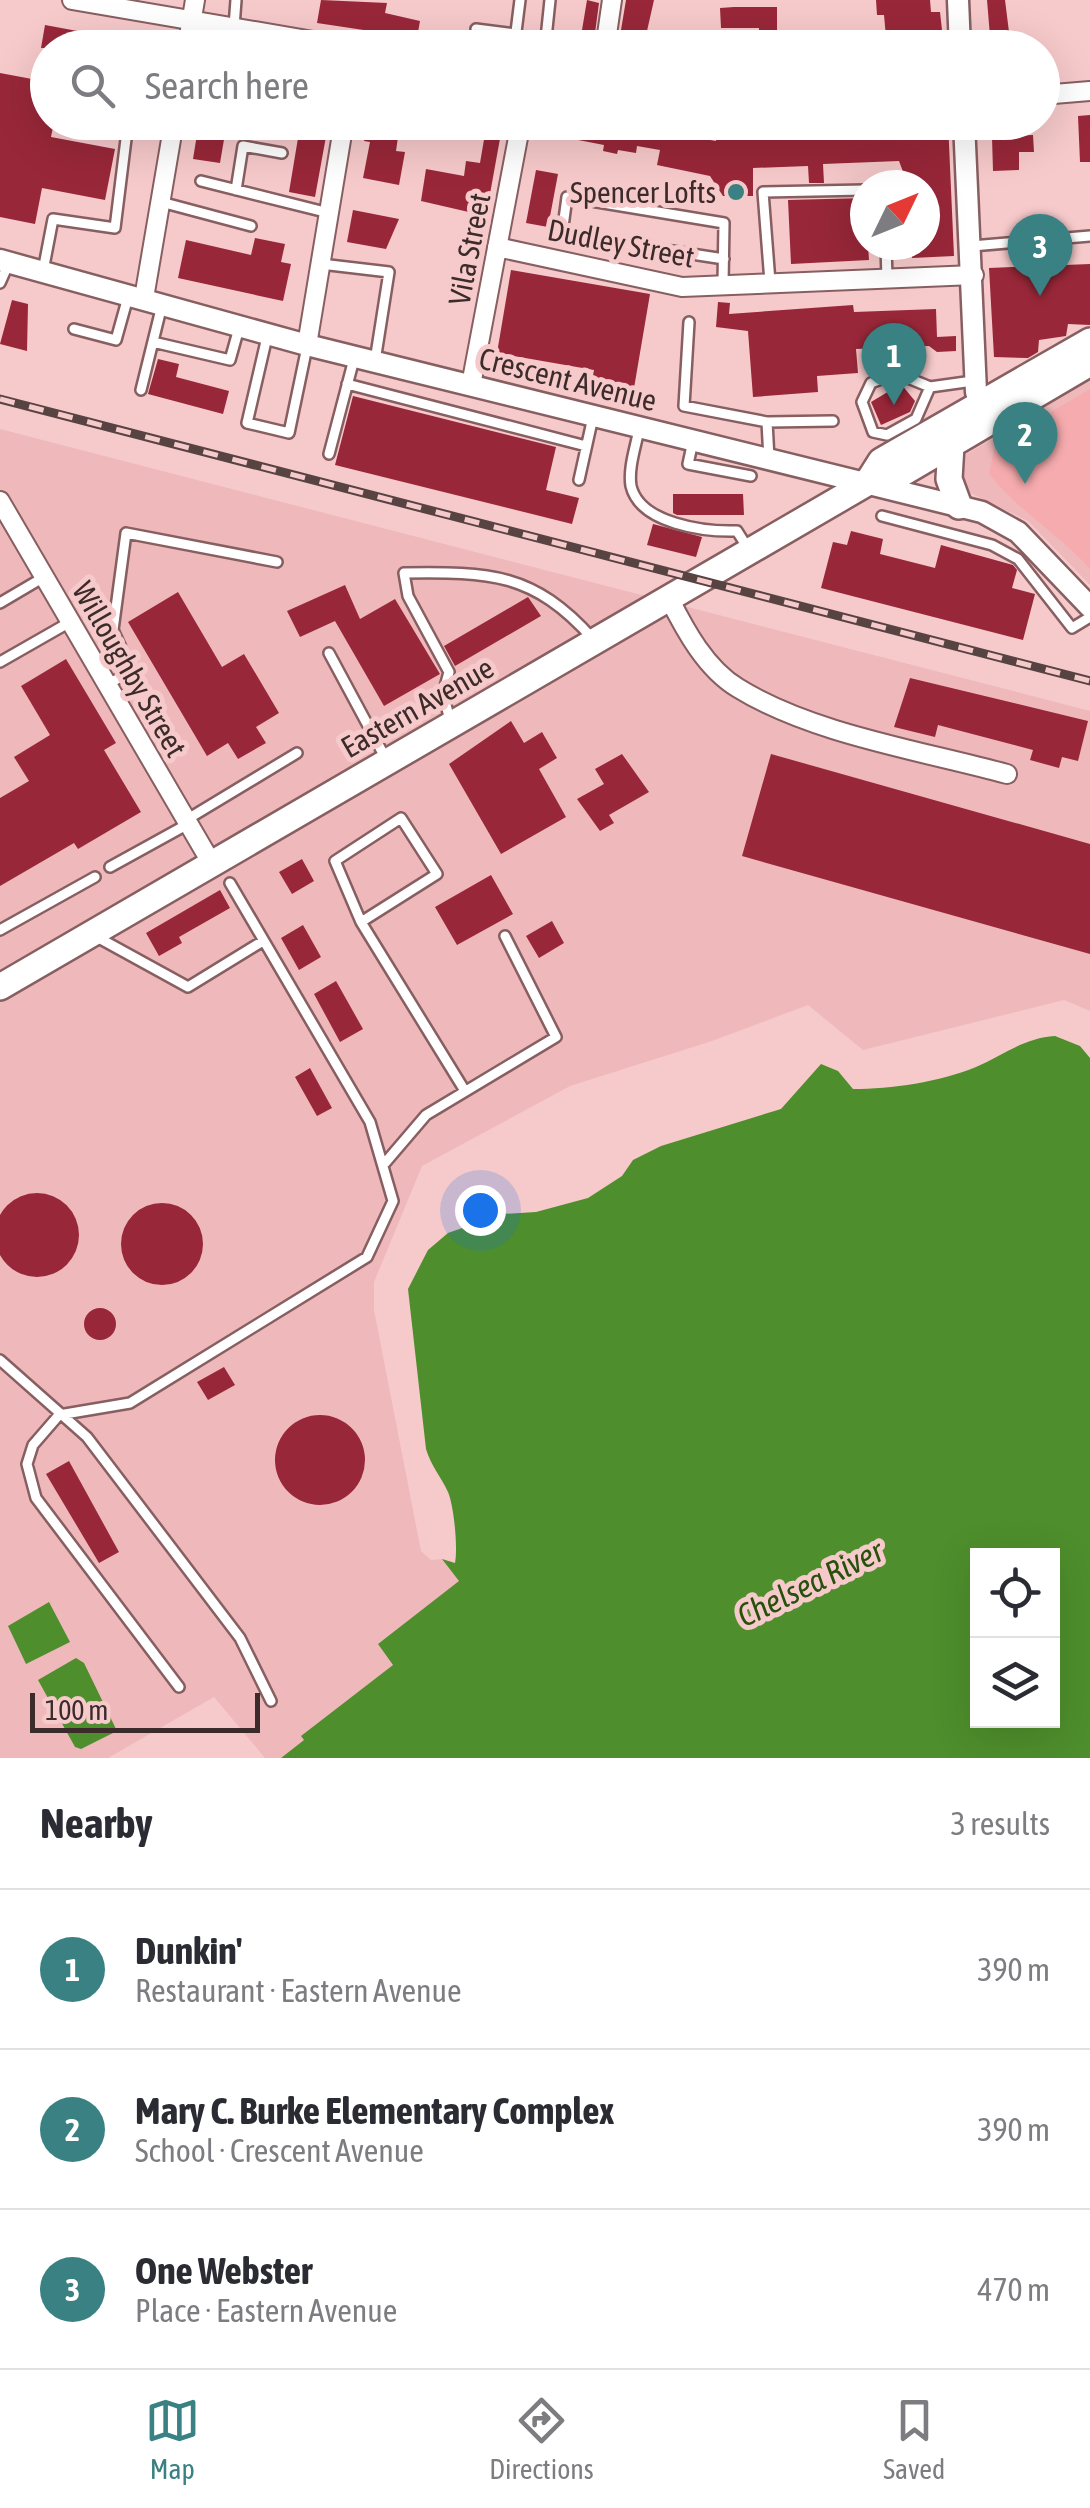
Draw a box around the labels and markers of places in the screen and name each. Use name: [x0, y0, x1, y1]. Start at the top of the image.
place label: Spencer Lofts: [570, 175, 716, 209]
marker: Spencer Lofts: [725, 181, 747, 203]
pin: 3: [1008, 214, 1072, 296]
pin: 1: [862, 322, 926, 405]
pin: 2: [992, 402, 1058, 484]

